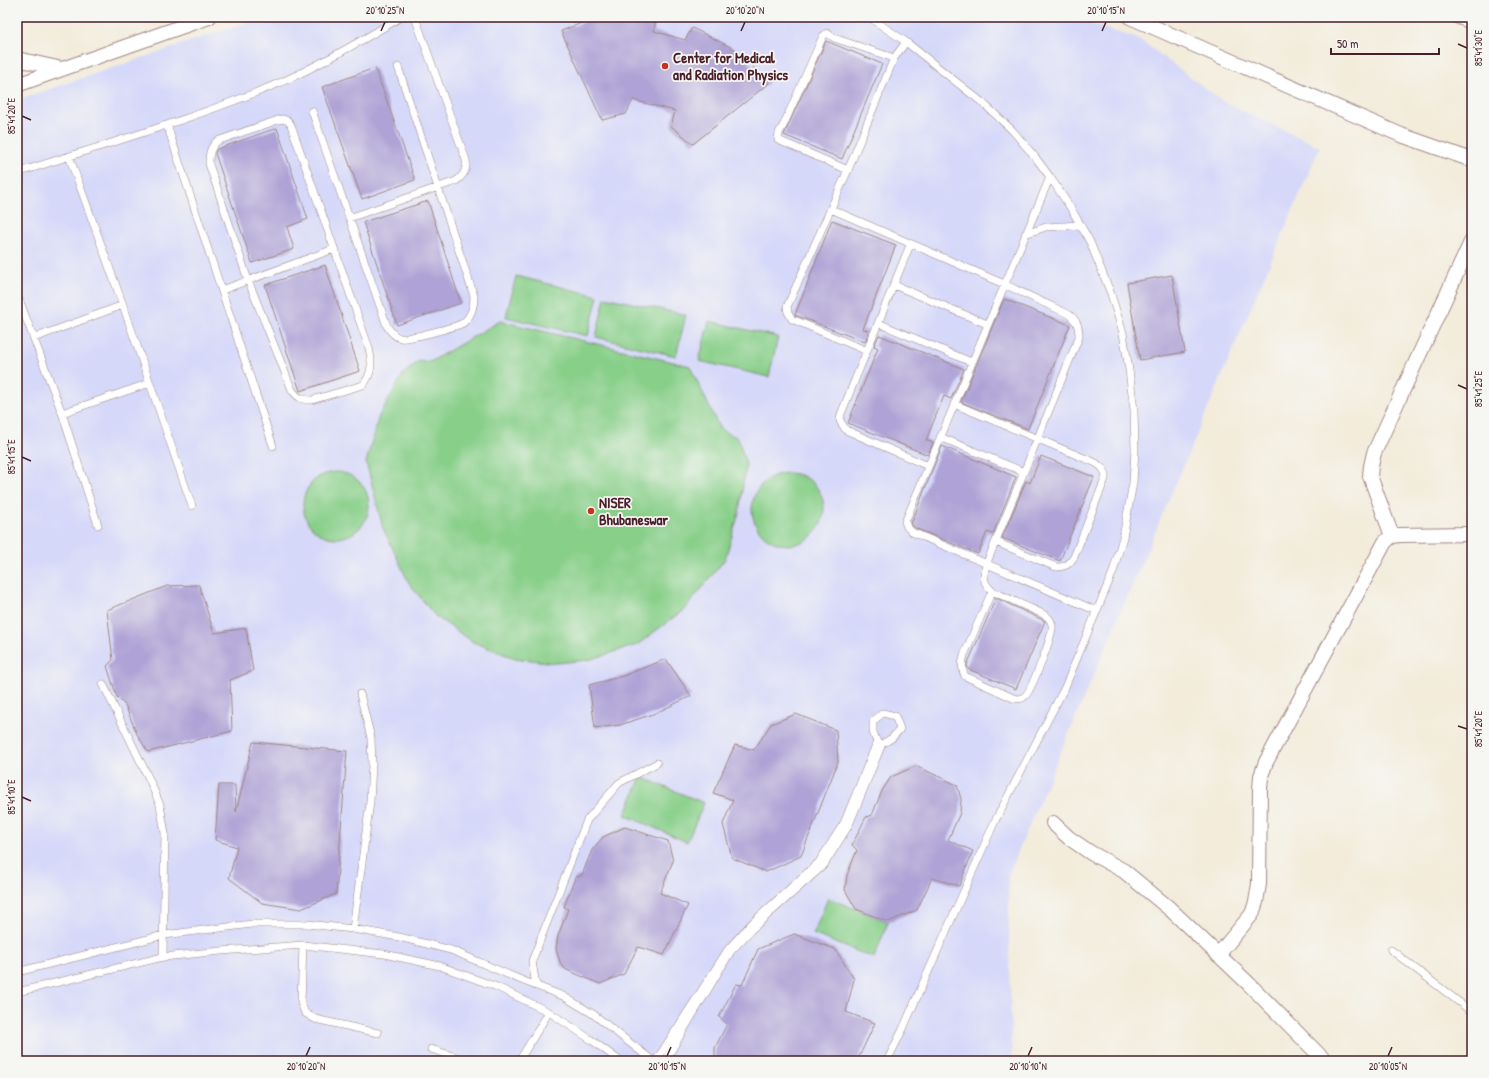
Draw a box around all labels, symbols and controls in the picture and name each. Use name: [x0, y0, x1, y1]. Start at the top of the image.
text: 20°10'25"N: [366, 4, 404, 17]
text: 20°10'20"N: [726, 4, 764, 17]
text: 20°10'15"N: [1087, 4, 1125, 17]
text: 85°41'30"E: [1472, 29, 1485, 66]
scale bar: [1331, 30, 1439, 56]
text: 50 m: [1337, 35, 1358, 52]
place label: Center for Medical and Radiation Physics: [673, 47, 788, 86]
marker: Center for Medical and Radiation Physics: [660, 61, 670, 71]
text: 85°41'20"E: [5, 97, 18, 134]
text: 85°41'25"E: [1472, 370, 1485, 407]
text: 85°41'15"E: [5, 439, 18, 475]
place label: NISER Bhubaneswar: [599, 492, 668, 530]
marker: NISER Bhubaneswar: [586, 506, 596, 516]
text: 85°41'20"E: [1472, 710, 1485, 747]
text: 85°41'10"E: [5, 779, 18, 815]
text: 20°10'20"N: [287, 1060, 325, 1073]
text: 20°10'15"N: [648, 1060, 686, 1073]
text: 20°10'10"N: [1009, 1060, 1047, 1073]
text: 20°10'05"N: [1369, 1060, 1407, 1073]

